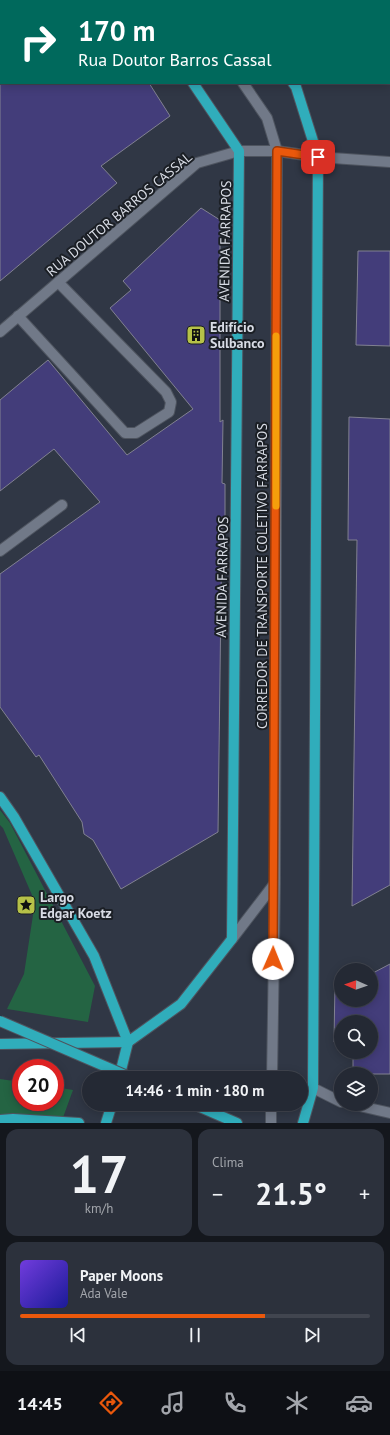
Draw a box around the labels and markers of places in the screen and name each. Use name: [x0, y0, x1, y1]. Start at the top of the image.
pin: [301, 140, 335, 174]
place label: Edifício Sulbanco: [210, 318, 265, 352]
building icon: Edifício Sulbanco: [185, 324, 207, 346]
place label: Largo Edgar Koetz: [40, 888, 112, 922]
place icon: Largo Edgar Koetz: [15, 894, 37, 916]

